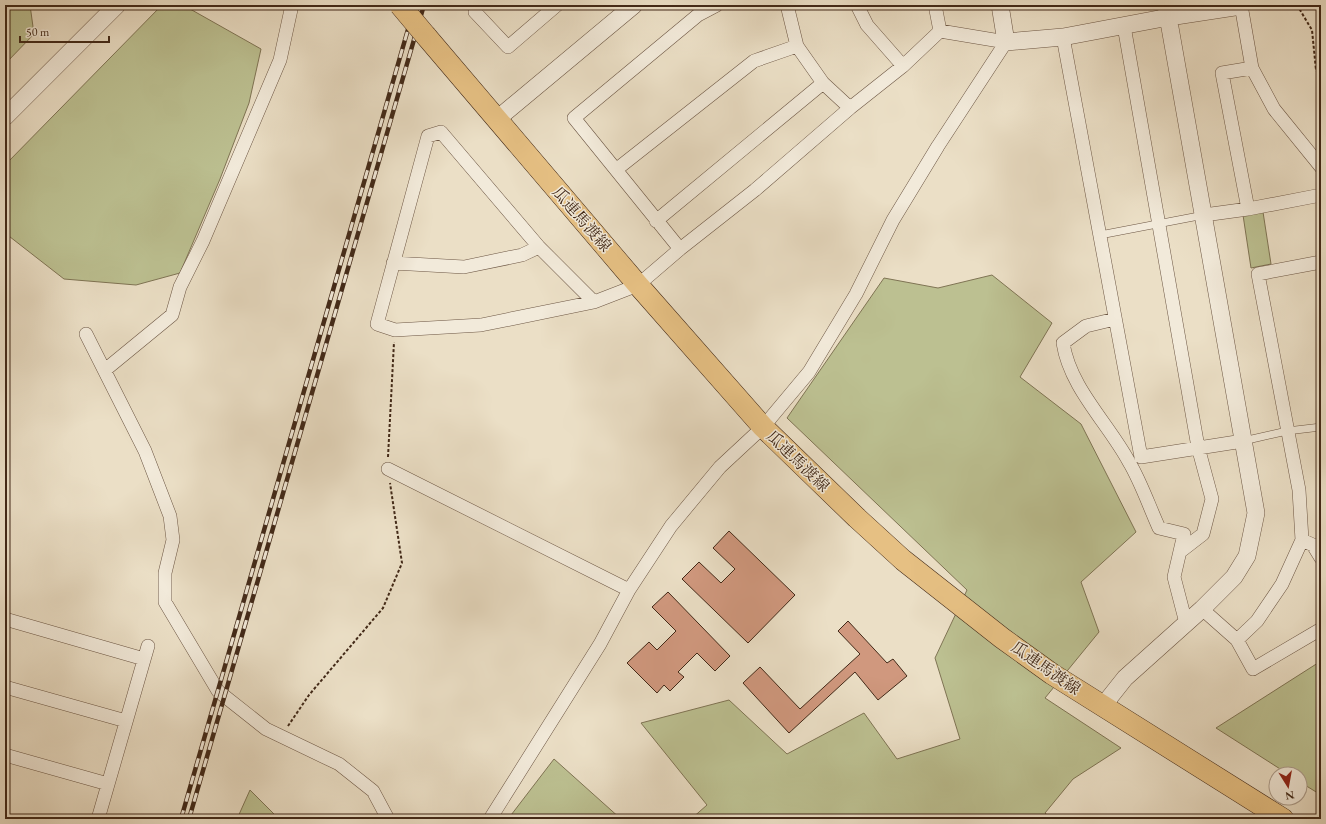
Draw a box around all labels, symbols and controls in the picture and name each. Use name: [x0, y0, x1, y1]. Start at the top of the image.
scale bar: [20, 18, 109, 44]
text: 50 m: [26, 24, 50, 40]
street label: 瓜連馬渡線: [548, 182, 616, 256]
street label: 瓜連馬渡線: [762, 426, 834, 496]
street label: 瓜連馬渡線: [1007, 636, 1085, 700]
north arrow: [1268, 766, 1308, 806]
text: N: [1284, 788, 1296, 804]

